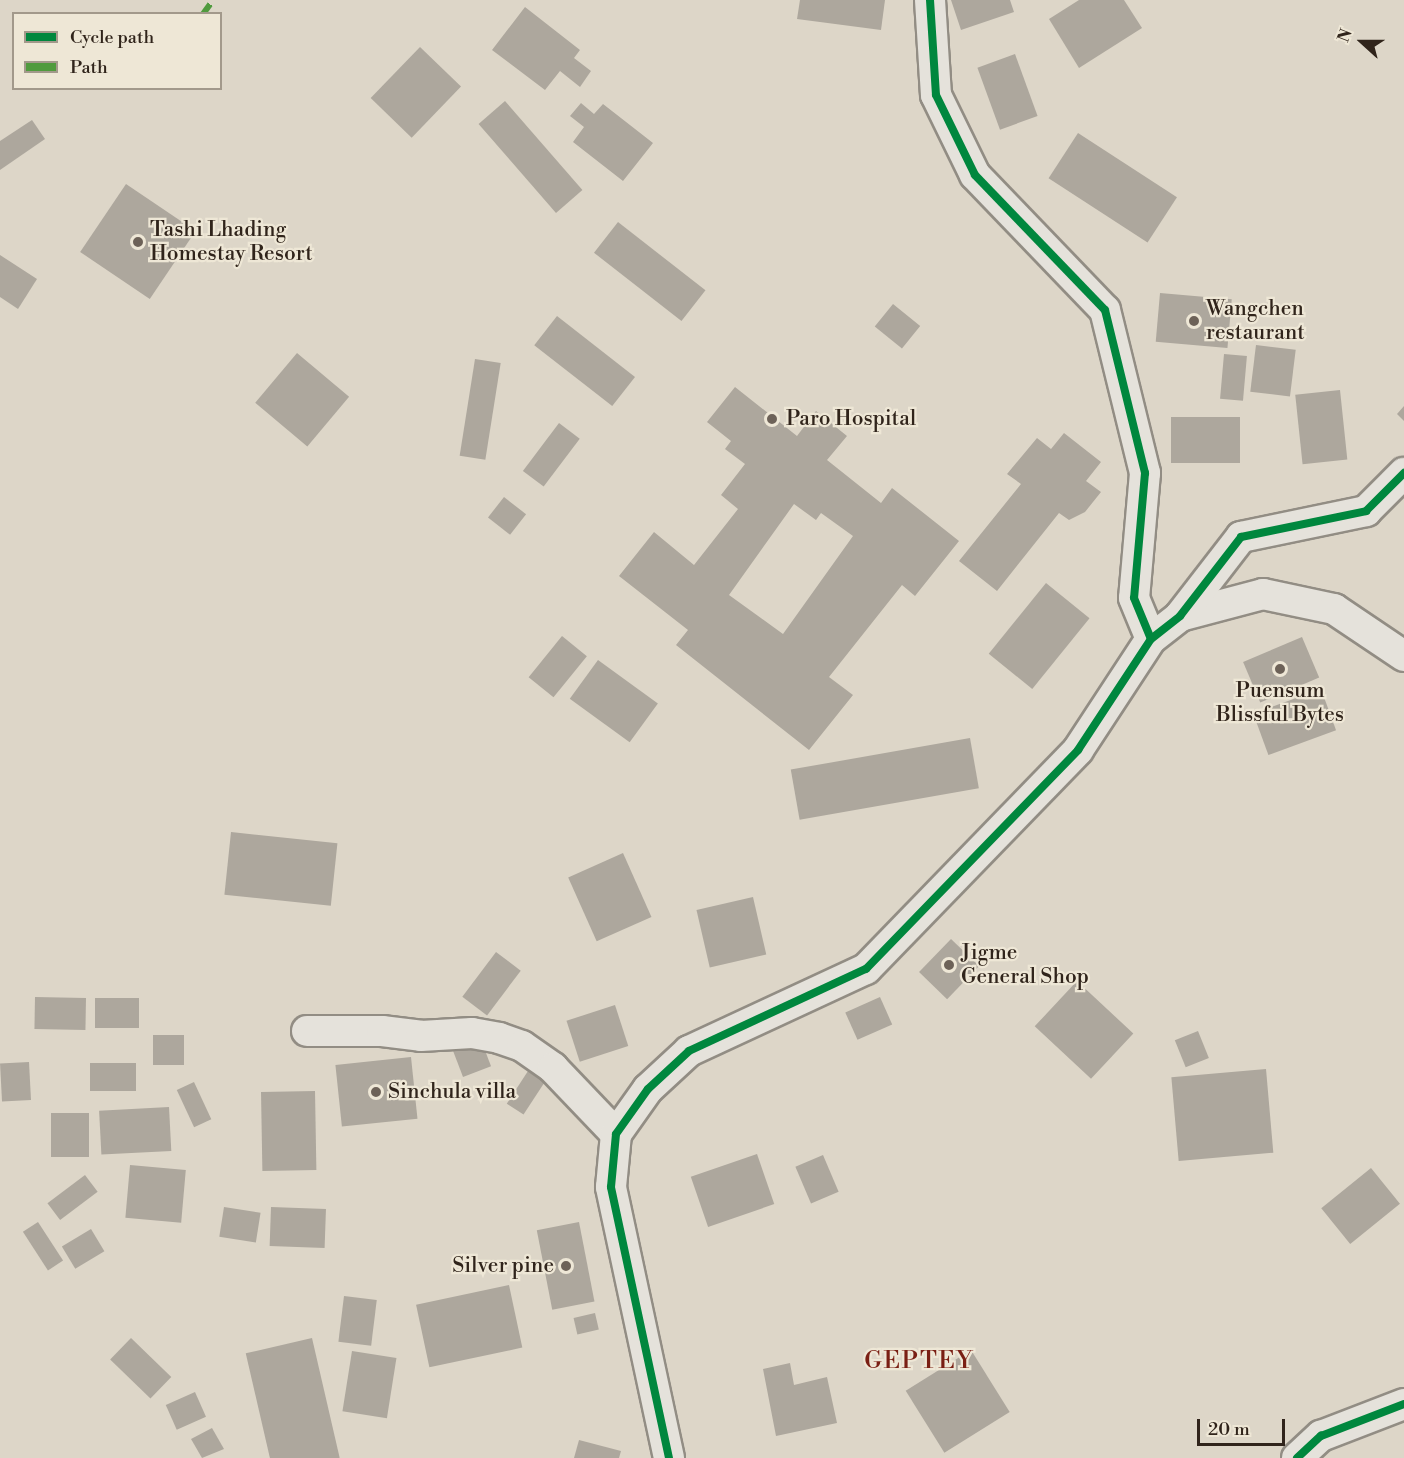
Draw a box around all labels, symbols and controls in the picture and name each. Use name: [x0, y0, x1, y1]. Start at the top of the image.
legend: [12, 12, 222, 90]
north arrow: [1332, 12, 1392, 72]
text: Cycle path: [70, 26, 154, 49]
text: N: [1334, 26, 1357, 45]
text: Path: [70, 56, 108, 79]
place label: Tashi Lhading Homestay Resort: [150, 217, 313, 267]
marker: Tashi Lhading Homestay Resort: [131, 235, 145, 249]
place label: Wangchen restaurant: [1206, 296, 1305, 346]
marker: Wangchen restaurant: [1187, 314, 1201, 328]
place label: Paro Hospital: [786, 406, 916, 432]
marker: Paro Hospital: [763, 410, 781, 428]
marker: Puensum Blissful Bytes: [1273, 662, 1287, 676]
place label: Puensum Blissful Bytes: [1216, 678, 1344, 728]
place label: Jigme General Shop: [961, 940, 1089, 990]
marker: Jigme General Shop: [942, 958, 956, 972]
place label: Sinchula villa: [388, 1079, 516, 1105]
marker: Sinchula villa: [369, 1085, 383, 1099]
place label: Silver pine: [452, 1253, 554, 1279]
marker: Silver pine: [559, 1259, 573, 1273]
district label: GEPTEY: [864, 1348, 974, 1376]
scale bar: [1200, 1407, 1288, 1445]
text: 20 m: [1208, 1418, 1250, 1441]

